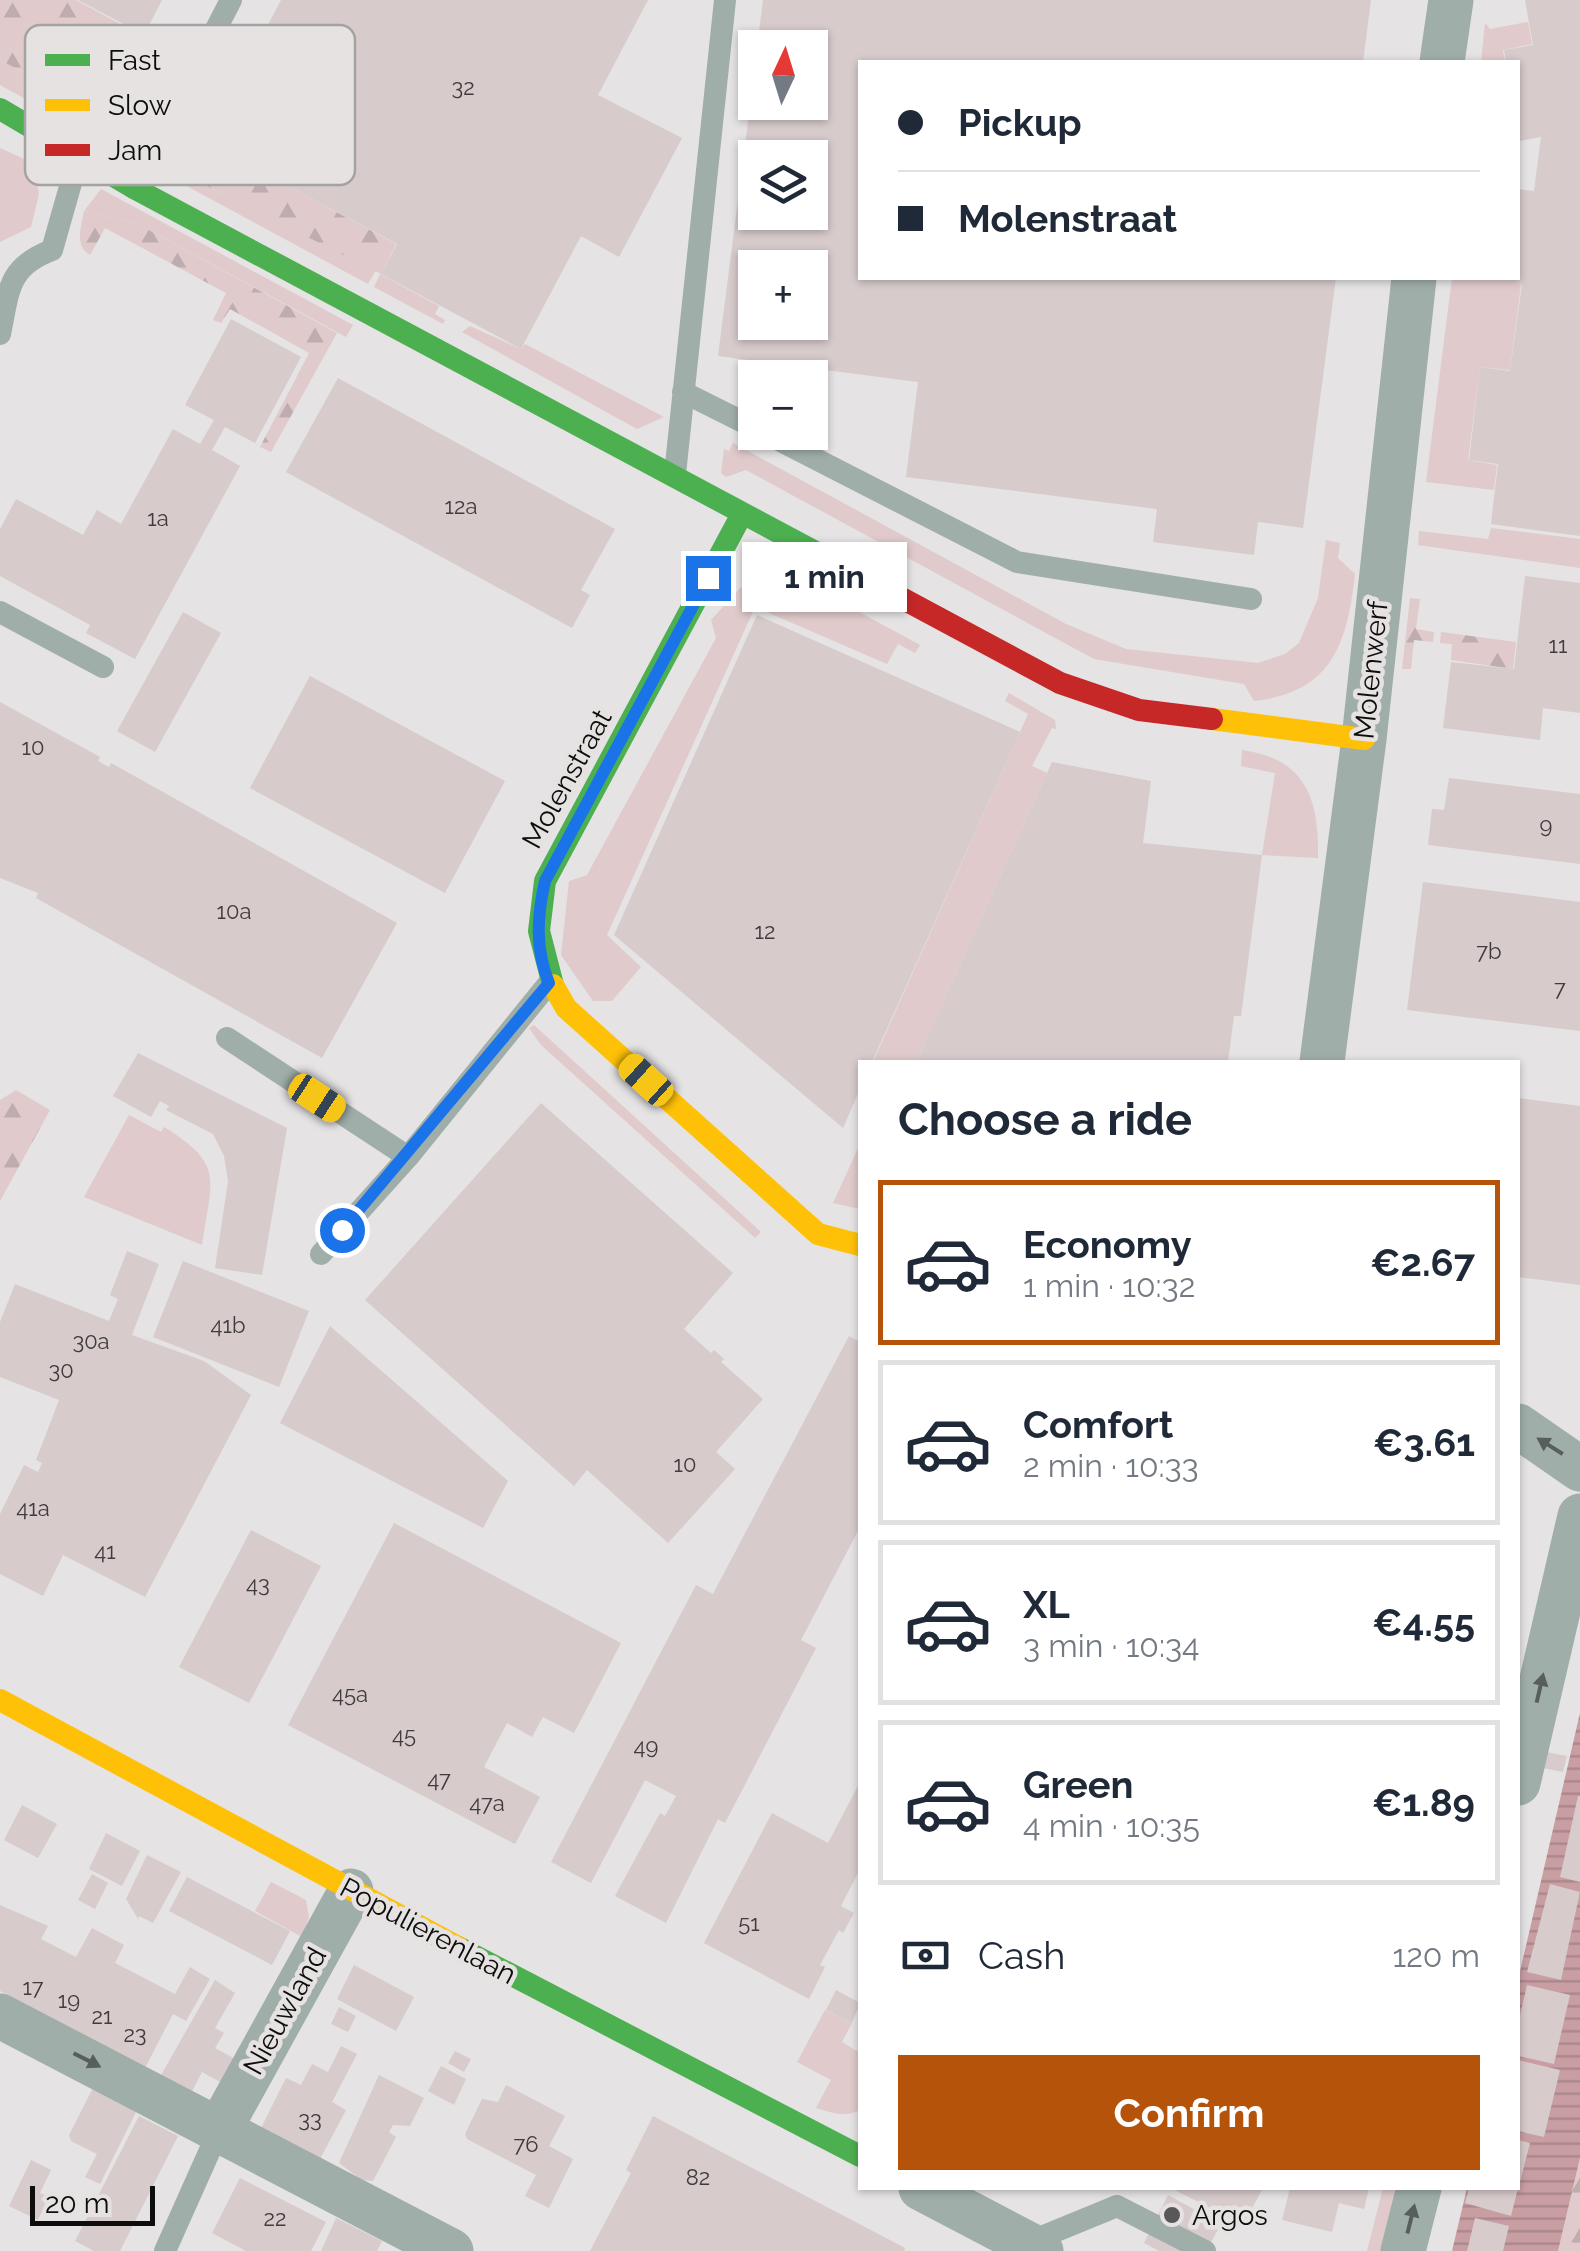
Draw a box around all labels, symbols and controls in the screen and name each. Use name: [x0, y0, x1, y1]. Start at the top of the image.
legend: [25, 25, 355, 185]
north arrow: [738, 30, 828, 120]
map controls: [738, 30, 828, 450]
text: Fast: [108, 44, 161, 77]
house number: 32: [451, 74, 475, 100]
text: Slow: [108, 89, 172, 122]
text: Pickup: [958, 100, 1082, 145]
text: Jam: [108, 134, 162, 167]
button: layers: [738, 140, 828, 230]
text: Molenstraat: [958, 196, 1177, 241]
button: +: [738, 250, 828, 340]
button: −: [738, 360, 828, 450]
house number: 12a: [445, 493, 477, 519]
house number: 1a: [147, 505, 169, 531]
callout: 1 min: [743, 543, 908, 613]
route end: [686, 556, 731, 601]
text: 1 min: [784, 558, 865, 595]
street label: Molenwerf: [1347, 598, 1395, 741]
house number: 11: [1549, 632, 1567, 658]
street label: Molenstraat: [515, 703, 619, 854]
house number: 10: [22, 734, 44, 760]
house number: 9: [1540, 812, 1552, 838]
house number: 10a: [217, 898, 251, 924]
house number: 12: [755, 918, 775, 944]
house number: 7b: [1476, 938, 1502, 964]
house number: 7: [1554, 975, 1566, 1001]
car: [614, 1049, 678, 1111]
car: [284, 1069, 350, 1127]
text: Choose a ride: [898, 1093, 1192, 1146]
route start: [320, 1208, 365, 1253]
icon: car: [903, 1218, 993, 1308]
text: Economy: [1023, 1222, 1192, 1267]
text: €2.67: [1370, 1240, 1475, 1285]
text: 1 min · 10:32: [1023, 1267, 1195, 1304]
house number: 41b: [210, 1312, 246, 1338]
house number: 30a: [72, 1328, 110, 1354]
house number: 30: [48, 1357, 74, 1383]
icon: car: [903, 1398, 993, 1488]
text: Comfort: [1023, 1402, 1173, 1447]
text: €3.61: [1373, 1420, 1475, 1465]
one-way arrow: [1536, 1438, 1564, 1456]
text: 2 min · 10:33: [1023, 1447, 1199, 1484]
house number: 10: [674, 1451, 696, 1477]
house number: 41a: [16, 1495, 50, 1521]
house number: 41: [94, 1538, 116, 1564]
house number: 43: [246, 1571, 270, 1597]
icon: car: [903, 1578, 993, 1668]
text: XL: [1023, 1582, 1070, 1627]
text: €4.55: [1372, 1600, 1475, 1645]
text: 3 min · 10:34: [1023, 1627, 1200, 1664]
one-way arrow: [1533, 1672, 1548, 1703]
house number: 45a: [332, 1681, 368, 1707]
house number: 45: [392, 1722, 416, 1748]
house number: 49: [634, 1733, 658, 1759]
icon: car: [903, 1758, 993, 1848]
text: Green: [1023, 1762, 1133, 1807]
house number: 47: [427, 1766, 451, 1792]
text: €1.89: [1372, 1780, 1475, 1825]
house number: 47a: [469, 1790, 505, 1816]
text: 4 min · 10:35: [1023, 1807, 1200, 1844]
street label: Populierenlaan: [334, 1871, 522, 1991]
house number: 51: [738, 1910, 760, 1936]
icon: cash: [898, 1928, 953, 1983]
text: Cash: [978, 1933, 1065, 1978]
text: 120 m: [1392, 1937, 1480, 1974]
street label: Nieuwland: [237, 1942, 333, 2080]
house number: 17: [22, 1974, 44, 2000]
house number: 19: [58, 1987, 80, 2013]
house number: 21: [92, 2003, 112, 2029]
house number: 23: [123, 2021, 147, 2047]
one-way arrow: [73, 2051, 102, 2068]
button: Confirm: [898, 2055, 1480, 2170]
house number: 33: [298, 2106, 322, 2132]
house number: 76: [513, 2131, 539, 2157]
house number: 82: [686, 2164, 710, 2190]
scale bar: [30, 2181, 155, 2226]
text: 20 m: [45, 2187, 110, 2220]
place label: Argos: [1192, 2199, 1268, 2232]
one-way arrow: [1403, 2203, 1419, 2234]
marker: Argos: [1161, 2204, 1183, 2226]
house number: 22: [264, 2205, 286, 2231]

